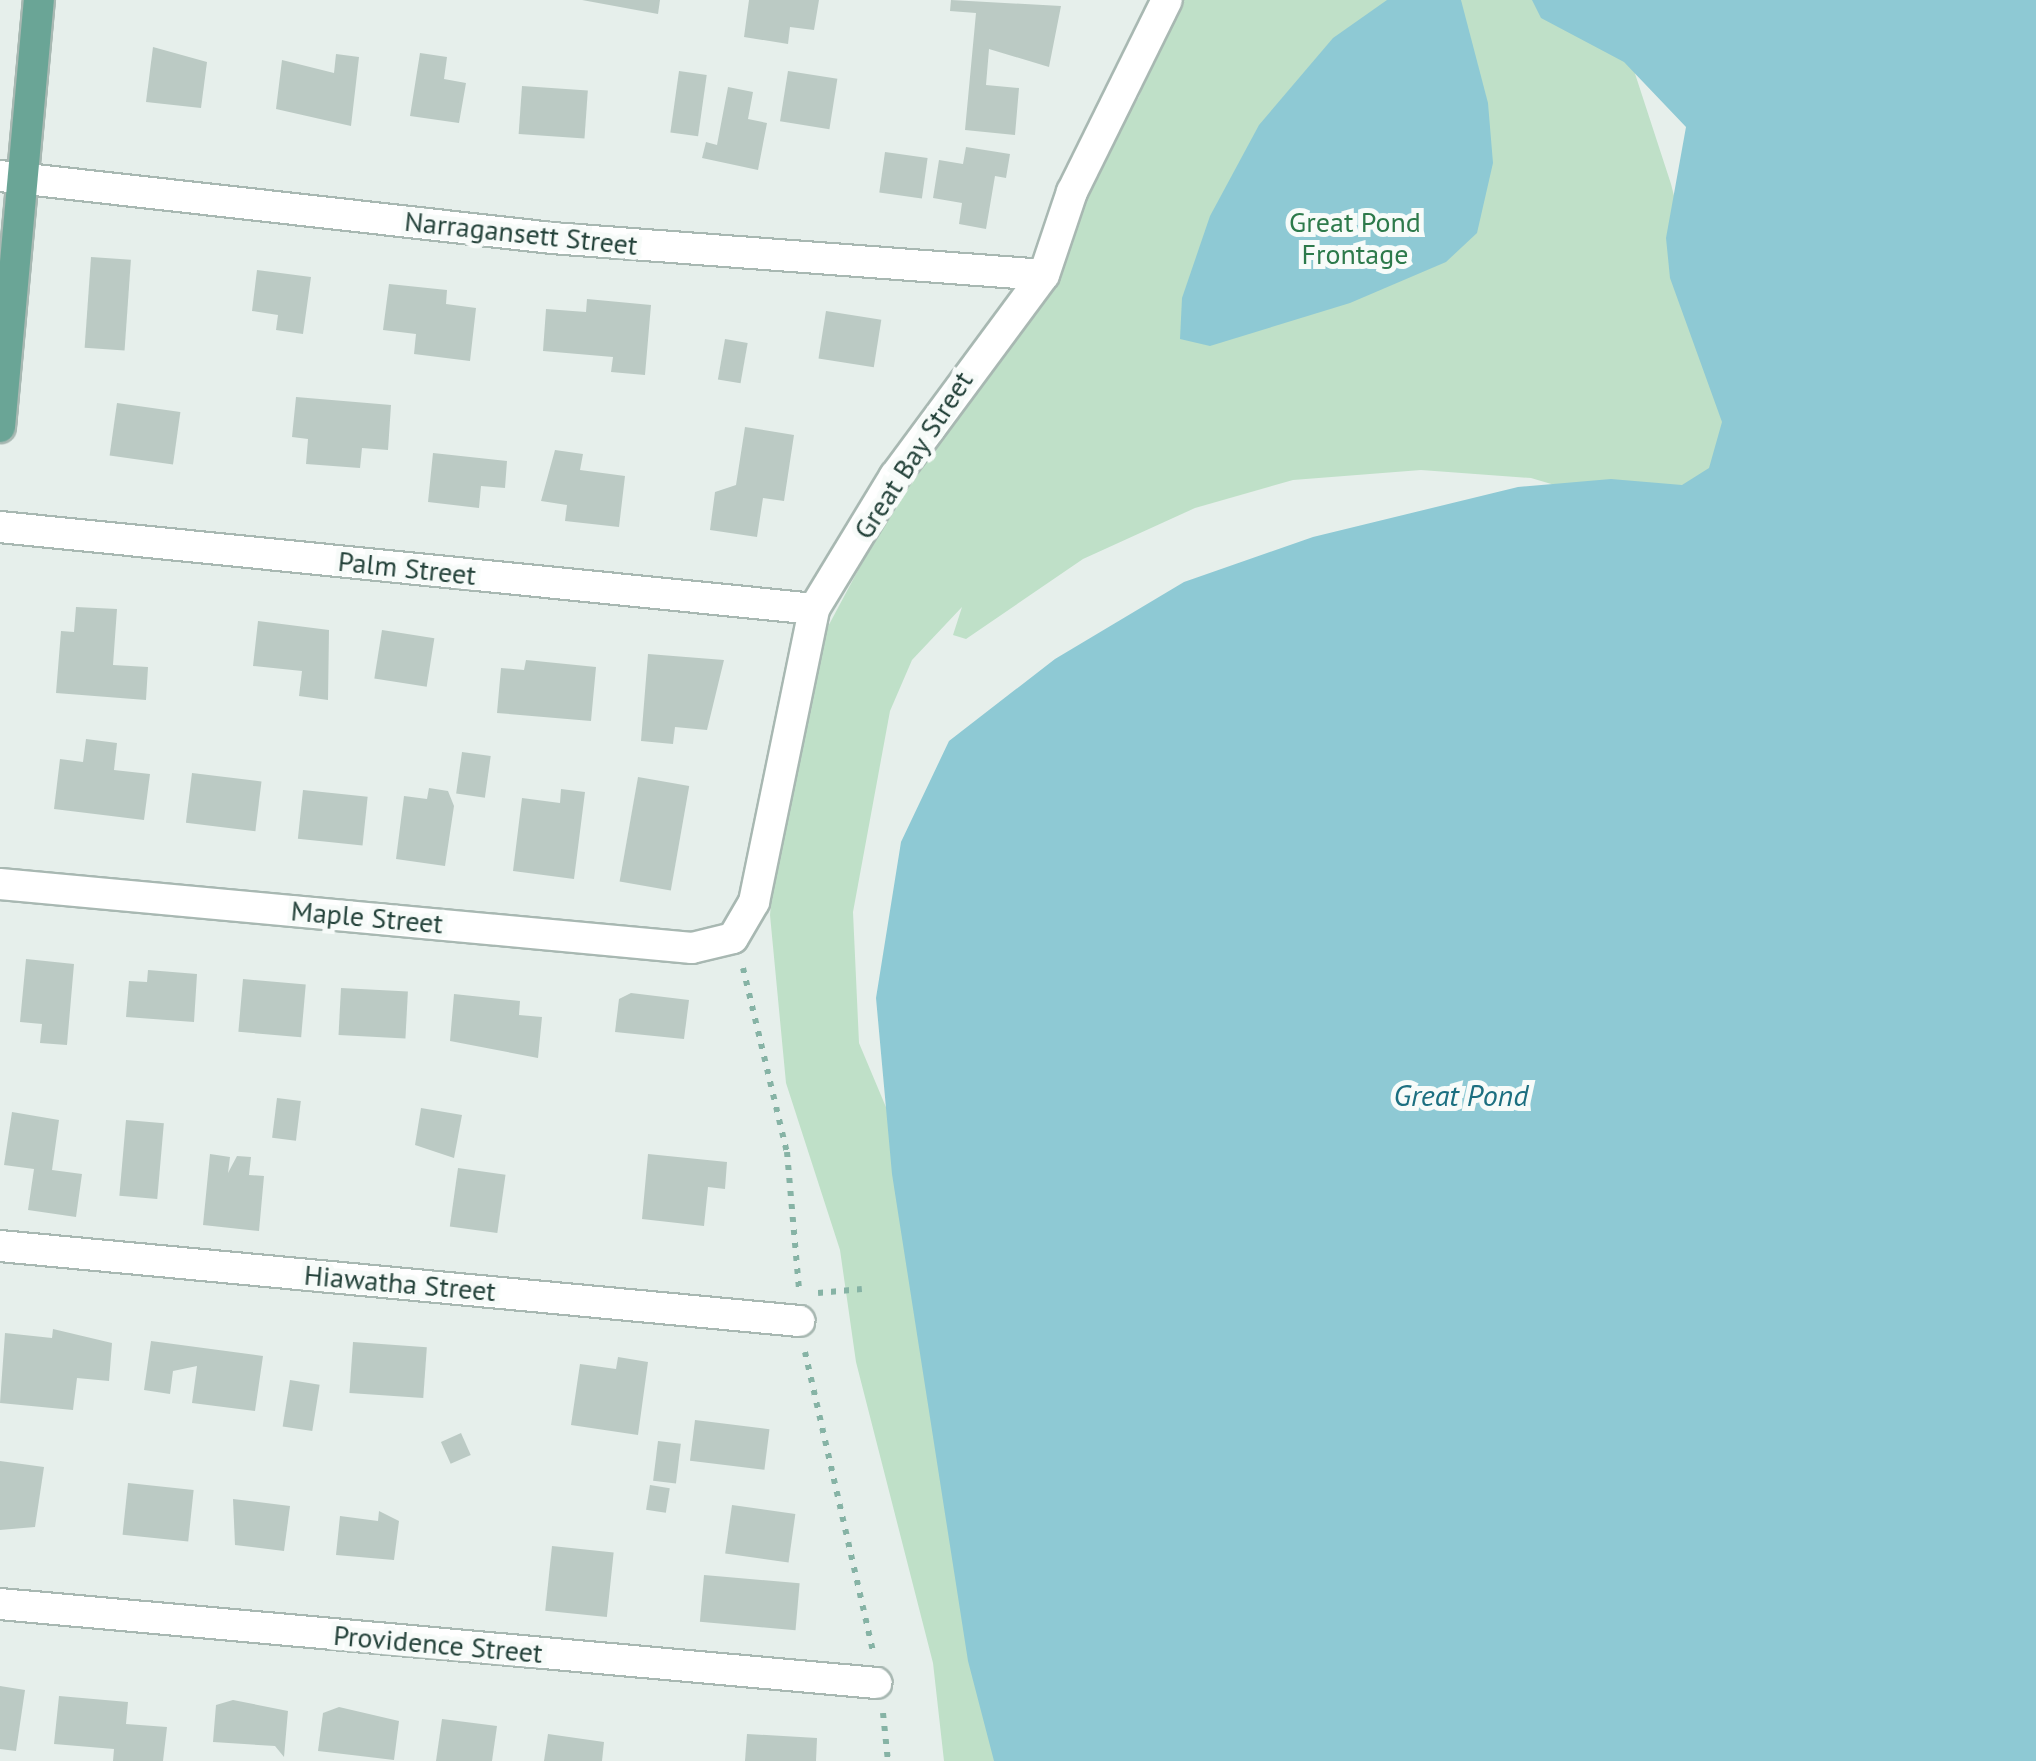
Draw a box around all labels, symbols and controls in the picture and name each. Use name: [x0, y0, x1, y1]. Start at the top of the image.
street label: Narragansett Street: [403, 204, 639, 262]
park label: Great Pond Frontage: [1289, 205, 1421, 271]
street label: Great Bay Street: [846, 364, 980, 546]
street label: Palm Street: [336, 544, 478, 592]
street label: Maple Street: [290, 894, 444, 940]
water label: Great Pond: [1394, 1077, 1528, 1113]
street label: Hiawatha Street: [303, 1258, 497, 1308]
street label: Providence Street: [332, 1618, 544, 1670]

